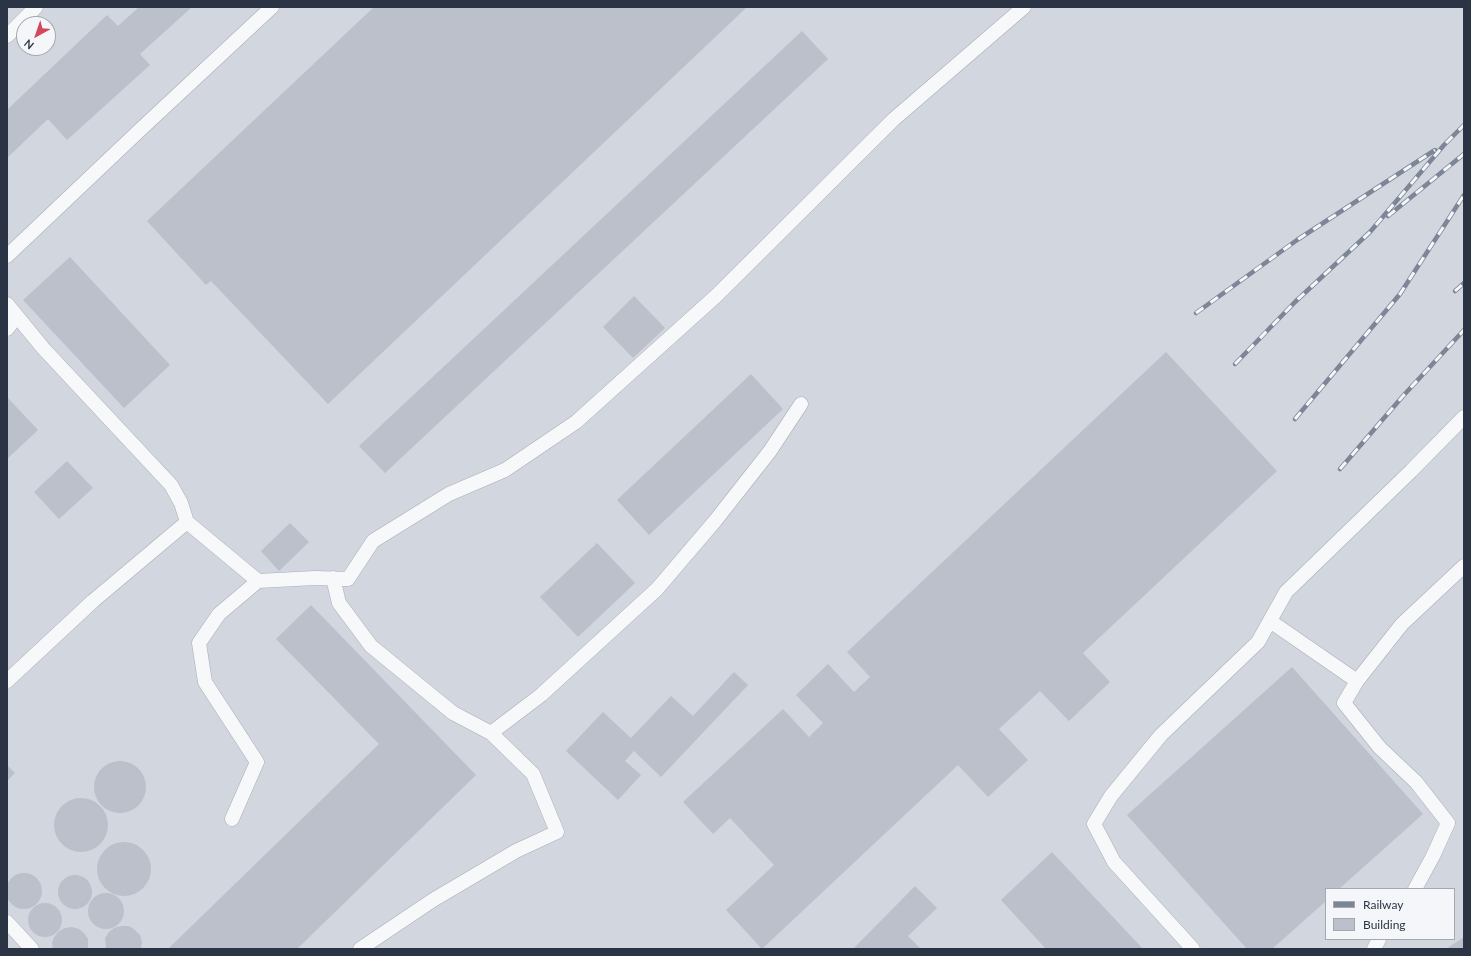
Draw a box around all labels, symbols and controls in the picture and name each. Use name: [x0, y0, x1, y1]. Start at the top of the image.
north arrow: [16, 16, 56, 56]
text: N: [21, 37, 36, 53]
legend: [1325, 888, 1455, 940]
text: Railway: [1363, 897, 1403, 912]
text: Building: [1363, 917, 1406, 932]

